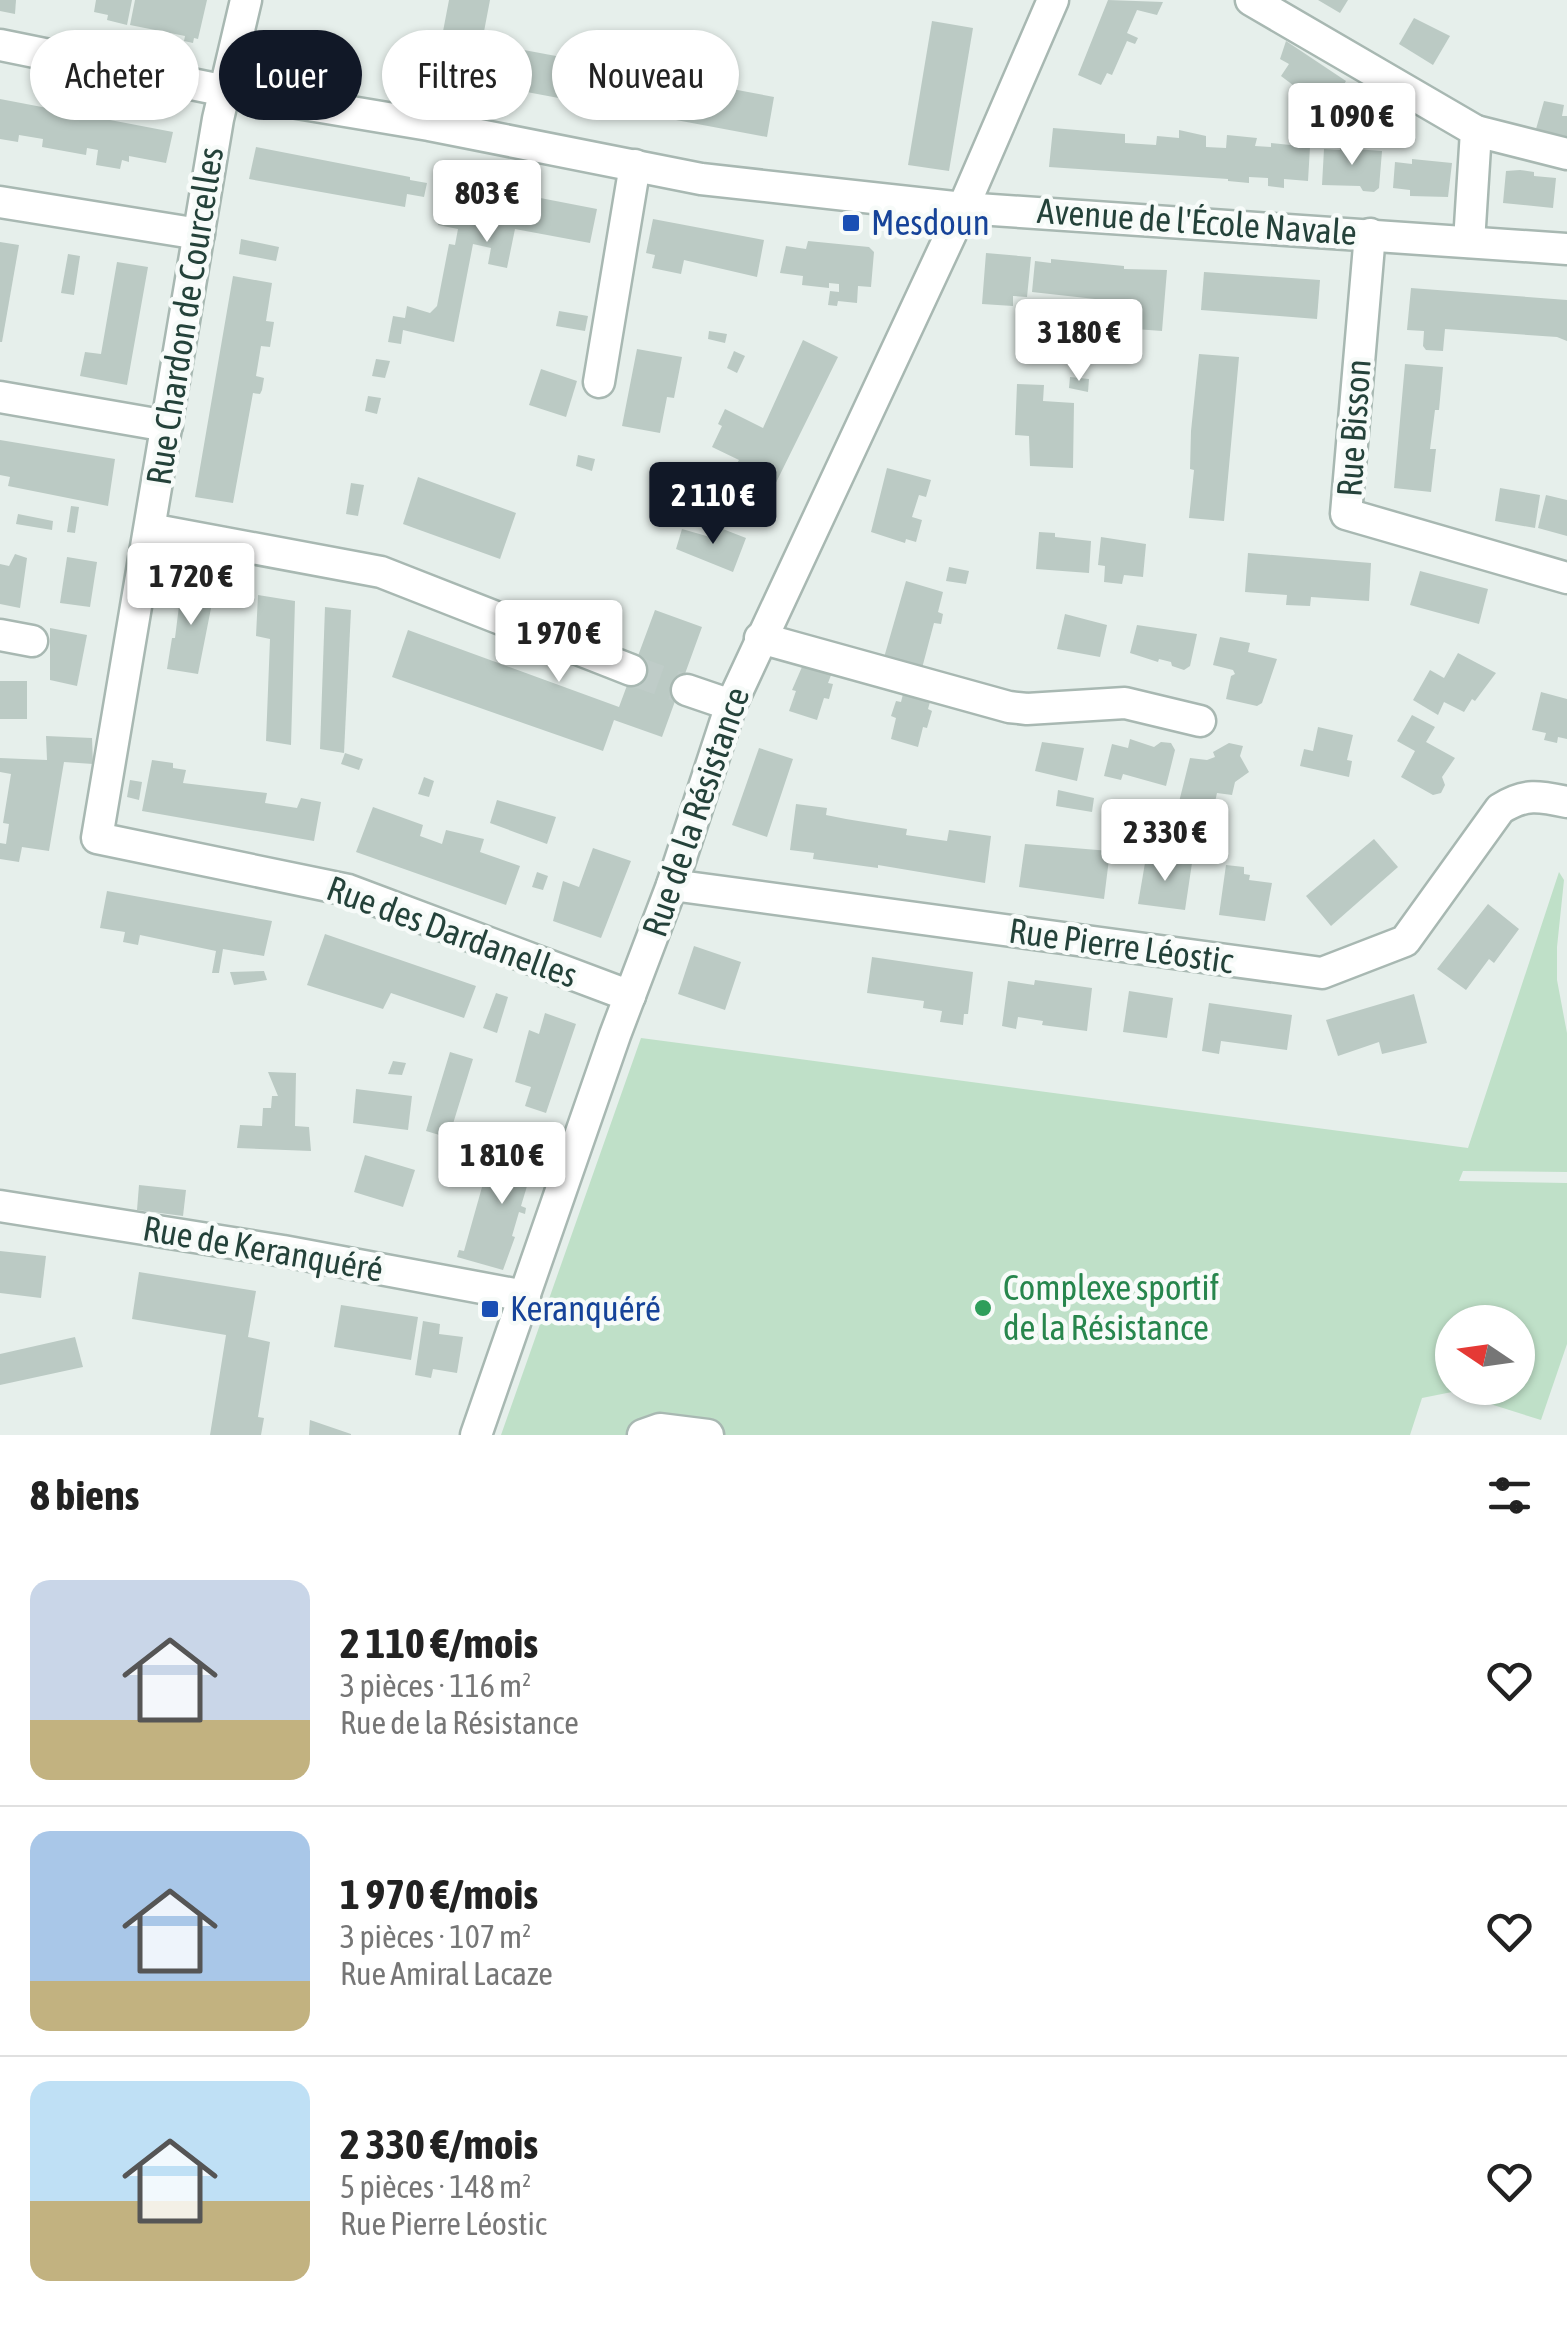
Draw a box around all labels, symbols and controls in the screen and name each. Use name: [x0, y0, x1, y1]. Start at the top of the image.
chip: Acheter: [30, 30, 199, 120]
chip: Louer: [219, 30, 362, 120]
chip: Filtres: [382, 30, 532, 120]
chip: Nouveau: [552, 30, 739, 120]
pin: 1 090 €: [1260, 83, 1444, 168]
text: 1 090 €: [1310, 97, 1394, 134]
street label: Rue Chardon de Courcelles: [138, 144, 230, 487]
pin: 803 €: [417, 160, 557, 245]
text: 803 €: [455, 174, 519, 211]
street label: Avenue de l'École Navale: [1036, 190, 1358, 252]
place label: Mesdoun: [871, 202, 990, 242]
marker: Mesdoun: [840, 212, 862, 234]
pin: 3 180 €: [987, 299, 1171, 384]
text: 3 180 €: [1037, 313, 1121, 350]
street label: Rue Bisson: [1328, 358, 1378, 498]
pin: 2 110 €: [621, 462, 805, 547]
text: 2 110 €: [671, 476, 755, 513]
pin: 1 720 €: [99, 543, 283, 628]
text: 1 720 €: [149, 557, 233, 594]
pin: 1 970 €: [467, 600, 651, 685]
text: 1 970 €: [517, 614, 601, 651]
street label: Rue de la Résistance: [634, 682, 756, 942]
pin: 2 330 €: [1073, 799, 1257, 884]
text: 2 330 €: [1123, 813, 1207, 850]
street label: Rue des Dardanelles: [322, 867, 583, 995]
street label: Rue Pierre Léostic: [1006, 909, 1236, 981]
pin: 1 810 €: [410, 1122, 594, 1207]
text: 1 810 €: [460, 1136, 544, 1173]
street label: Rue de Keranquéré: [140, 1207, 386, 1289]
place label: Complexe sportif de la Résistance: [1003, 1267, 1219, 1347]
place label: Keranquéré: [510, 1288, 661, 1328]
marker: Complexe sportif de la Résistance: [972, 1297, 994, 1319]
marker: Keranquéré: [479, 1298, 501, 1320]
north arrow: [1435, 1305, 1535, 1405]
map controls: [1435, 1305, 1535, 1405]
icon: filters: [1482, 1468, 1537, 1523]
text: 8 biens: [30, 1471, 139, 1519]
text: 2 110 €/mois: [340, 1619, 538, 1667]
icon: home: [110, 1620, 230, 1740]
icon: heart: [1482, 1653, 1537, 1708]
text: 3 pièces · 116 m²: [340, 1667, 531, 1704]
text: Rue de la Résistance: [340, 1704, 579, 1741]
text: 1 970 €/mois: [340, 1870, 538, 1918]
icon: home: [110, 1871, 230, 1991]
icon: heart: [1482, 1904, 1537, 1959]
text: 3 pièces · 107 m²: [340, 1918, 531, 1955]
text: Rue Amiral Lacaze: [340, 1955, 553, 1992]
text: 2 330 €/mois: [340, 2120, 538, 2168]
icon: home: [110, 2121, 230, 2241]
icon: heart: [1482, 2154, 1537, 2209]
text: 5 pièces · 148 m²: [340, 2168, 531, 2205]
text: Rue Pierre Léostic: [340, 2205, 547, 2242]

